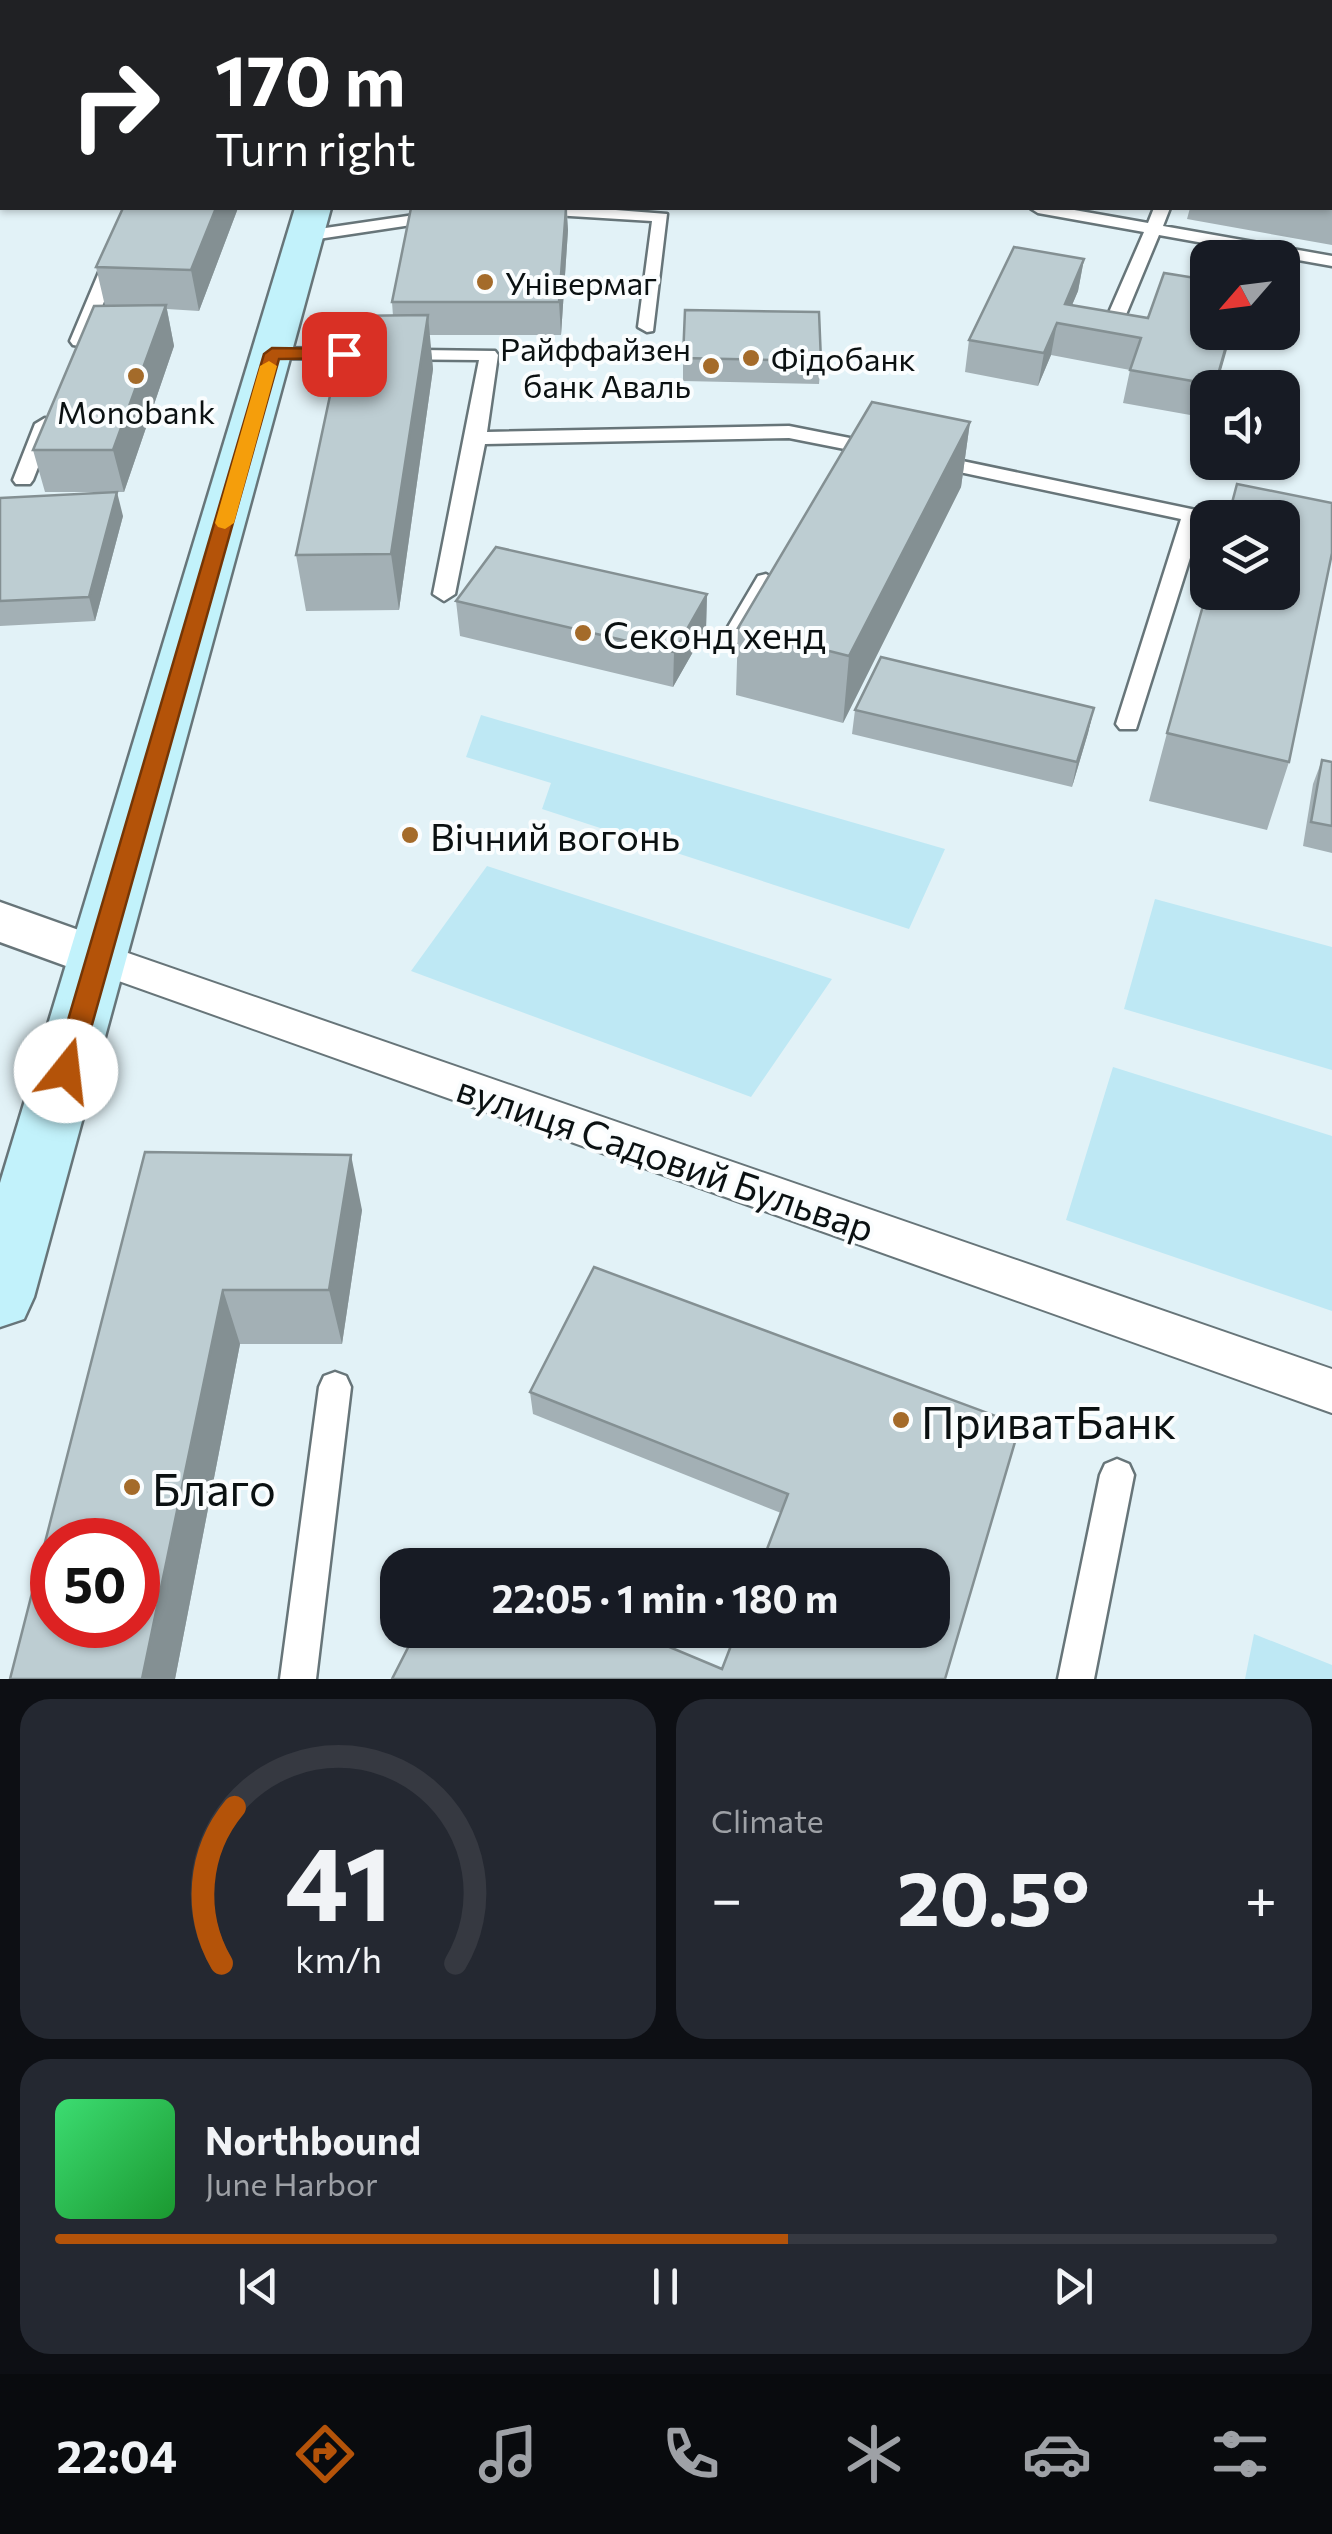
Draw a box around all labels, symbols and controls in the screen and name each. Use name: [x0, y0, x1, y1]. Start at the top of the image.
text: 170 m: [215, 35, 406, 120]
icon: right: [50, 40, 180, 170]
text: Turn right: [215, 120, 416, 175]
north arrow: [1190, 240, 1300, 350]
map controls: [1190, 240, 1300, 610]
place label: Універмаг: [505, 262, 657, 302]
marker: Універмаг: [474, 271, 496, 293]
pin: [302, 312, 387, 397]
icon: arrive: [317, 327, 372, 382]
place label: Райффайзен банк Аваль: [500, 328, 691, 405]
place label: Фідобанк: [771, 338, 916, 378]
marker: Фідобанк: [740, 347, 762, 369]
marker: Райффайзен банк Аваль: [700, 355, 722, 377]
marker: Monobank: [125, 365, 147, 387]
button: sound: [1190, 370, 1300, 480]
place label: Monobank: [57, 391, 215, 431]
button: layers: [1190, 500, 1300, 610]
place label: Секонд хенд: [603, 610, 826, 657]
marker: Секонд хенд: [572, 622, 594, 644]
place label: Вічний вогонь: [430, 812, 680, 859]
marker: Вічний вогонь: [399, 824, 421, 846]
position arrow: [14, 1019, 118, 1123]
street label: вулиця Садовий Бульвар: [451, 1063, 881, 1251]
place label: ПриватБанк: [921, 1393, 1176, 1448]
marker: ПриватБанк: [890, 1409, 912, 1431]
place label: Благо: [152, 1460, 276, 1515]
marker: Благо: [121, 1476, 143, 1498]
speed limit sign: 50: [30, 1518, 160, 1648]
text: 22:05 · 1 min · 180 m: [492, 1574, 838, 1621]
text: Climate: [711, 1800, 824, 1840]
text: 41: [284, 1815, 392, 1942]
text: 20.5°: [897, 1850, 1090, 1941]
text: −: [711, 1863, 742, 1930]
text: +: [1245, 1863, 1277, 1930]
text: km/h: [295, 1937, 381, 1980]
text: Northbound: [205, 2116, 421, 2163]
text: June Harbor: [205, 2163, 378, 2203]
icon: previous: [231, 2259, 286, 2314]
icon: pause: [638, 2259, 693, 2314]
icon: next: [1046, 2259, 1101, 2314]
icon: directions: [290, 2419, 360, 2489]
icon: music: [473, 2419, 543, 2489]
icon: phone: [656, 2419, 726, 2489]
icon: climate: [839, 2419, 909, 2489]
icon: car: [1022, 2419, 1092, 2489]
icon: filters: [1205, 2419, 1275, 2489]
text: 22:04: [57, 2427, 177, 2482]

